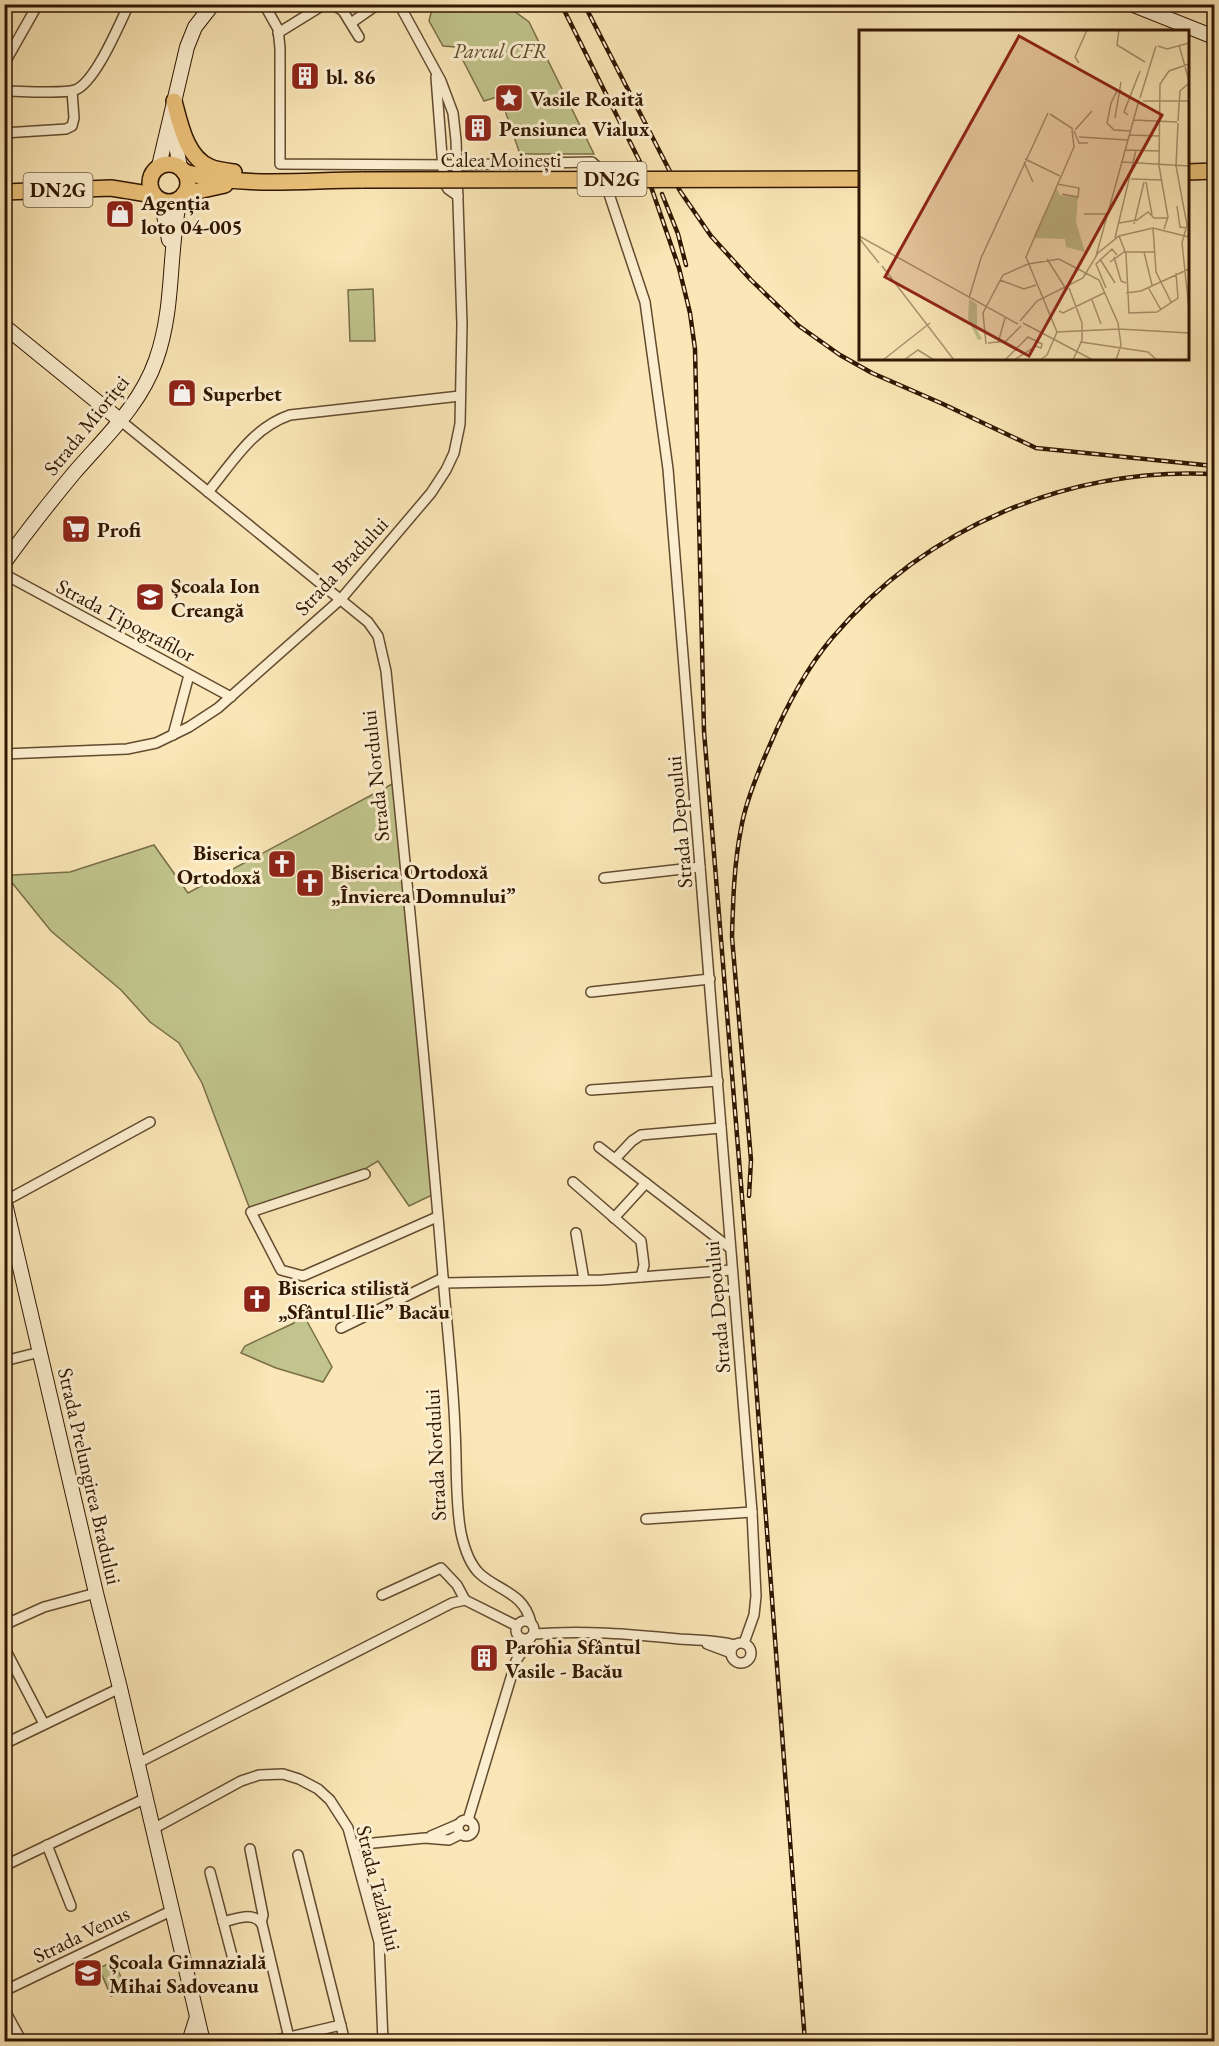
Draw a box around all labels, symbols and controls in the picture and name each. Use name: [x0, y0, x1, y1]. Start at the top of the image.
inset map: [859, 30, 1189, 360]
park label: Parcul CFR: [453, 37, 547, 64]
building icon: bl. 86: [289, 60, 321, 92]
place label: bl. 86: [326, 63, 375, 90]
place icon: Vasile Roaită: [493, 82, 525, 114]
place label: Vasile Roaită: [530, 85, 645, 112]
building icon: Pensiunea Vialux: [462, 112, 494, 144]
place label: Pensiunea Vialux: [499, 115, 650, 142]
street label: Calea Moinești: [441, 146, 561, 173]
road number: DN2G: [578, 162, 646, 196]
road number: DN2G: [23, 173, 92, 207]
place label: Agenția loto 04-005: [140, 189, 243, 240]
shop icon: Agenția loto 04-005: [104, 198, 136, 230]
street label: Strada Mioriței: [37, 369, 135, 481]
shop icon: Superbet: [166, 377, 198, 409]
place label: Superbet: [203, 380, 282, 407]
street label: Strada Bradului: [288, 511, 394, 621]
supermarket icon: Profi: [60, 513, 92, 545]
place label: Profi: [97, 516, 142, 543]
street label: Strada Tipografilor: [52, 572, 200, 668]
place label: Școala Ion Creangă: [171, 572, 260, 623]
school or university icon: Școala Ion Creangă: [134, 581, 166, 613]
street label: Strada Nordului: [355, 709, 395, 843]
street label: Strada Depoului: [660, 755, 698, 889]
place label: Biserica Ortodoxă: [177, 839, 262, 890]
church icon: Biserica Ortodoxă: [266, 848, 298, 880]
place label: Biserica Ortodoxă „Învierea Domnului”: [331, 858, 516, 909]
church icon: Biserica Ortodoxă „Învierea Domnului”: [294, 867, 326, 899]
street label: Strada Depoului: [698, 1240, 736, 1374]
place label: Biserica stilistă „Sfântul Ilie” Bacău: [278, 1274, 450, 1325]
church icon: Biserica stilistă „Sfântul Ilie” Bacău: [241, 1283, 273, 1315]
street label: Strada Prelungirea Bradului: [52, 1365, 128, 1587]
street label: Strada Nordului: [418, 1388, 452, 1522]
place label: Parohia Sfântul Vasile - Bacău: [505, 1633, 641, 1684]
building icon: Parohia Sfântul Vasile - Bacău: [468, 1642, 500, 1674]
street label: Strada Tazlăului: [350, 1822, 408, 1954]
street label: Strada Venus: [28, 1899, 134, 1969]
place label: Școala Gimnazială Mihai Sadoveanu: [109, 1948, 267, 1999]
school or university icon: Școala Gimnazială Mihai Sadoveanu: [72, 1957, 104, 1989]

